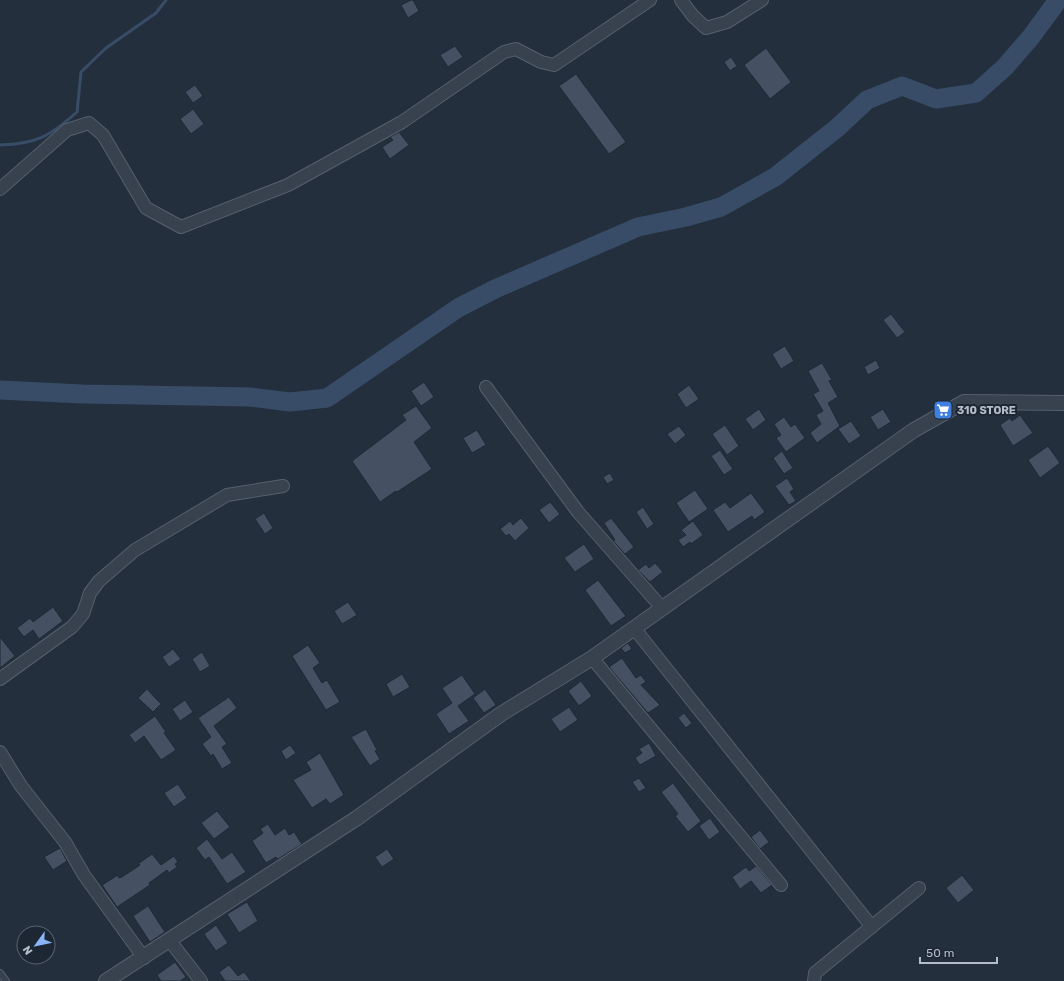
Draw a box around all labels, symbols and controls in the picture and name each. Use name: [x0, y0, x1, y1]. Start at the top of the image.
supermarket icon: 310 STORE: [932, 399, 954, 421]
place label: 310 STORE: [957, 404, 1016, 417]
north arrow: [16, 925, 56, 965]
scale bar: [920, 939, 997, 965]
text: N: [20, 943, 36, 957]
text: 50 m: [926, 946, 954, 960]

